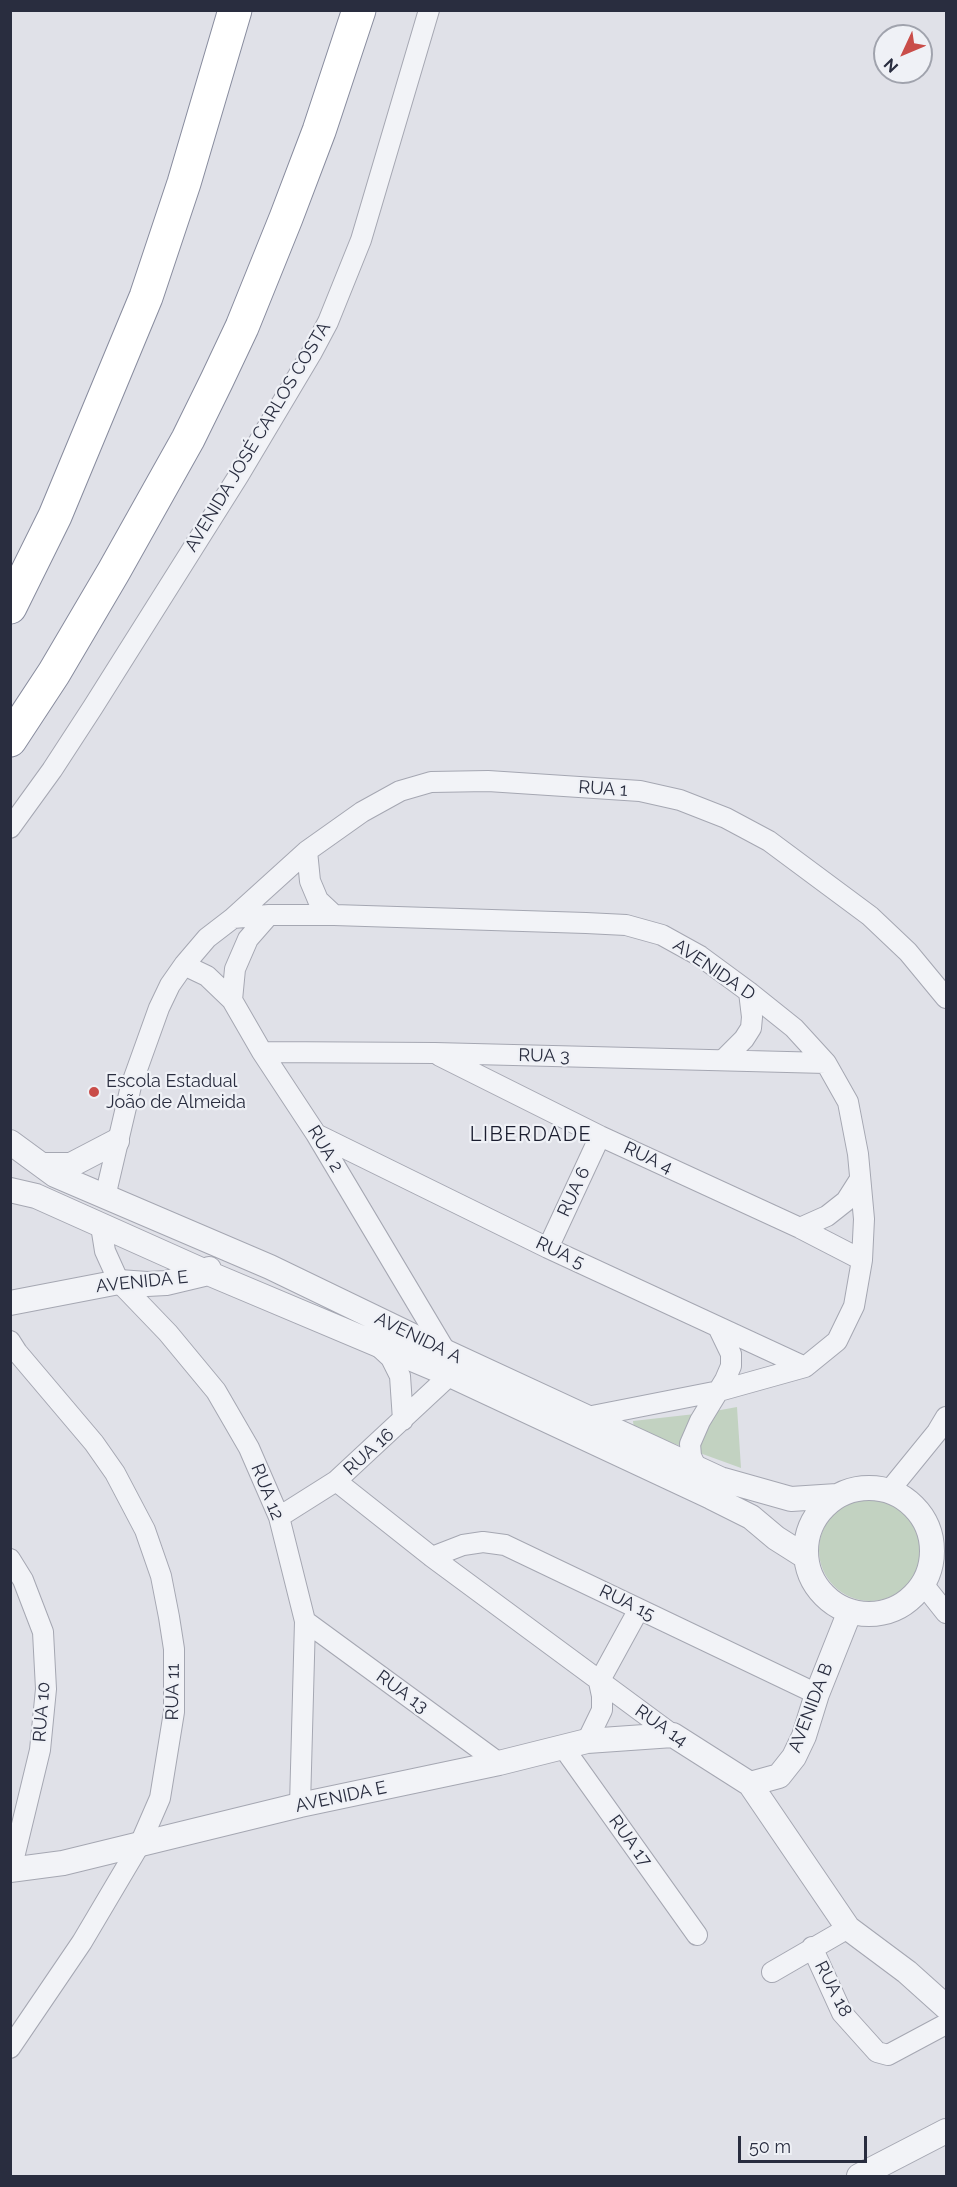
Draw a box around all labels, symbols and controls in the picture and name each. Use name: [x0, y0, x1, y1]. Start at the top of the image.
north arrow: [873, 24, 933, 84]
text: N: [880, 54, 902, 76]
street label: AVENIDA JOSÉ CARLOS COSTA: [181, 318, 335, 556]
street label: RUA 1: [578, 777, 628, 801]
street label: AVENIDA D: [669, 935, 759, 1005]
street label: RUA 3: [518, 1045, 570, 1067]
place label: Escola Estadual João de Almeida: [106, 1071, 246, 1114]
marker: Escola Estadual João de Almeida: [87, 1085, 101, 1099]
street label: RUA 2: [303, 1122, 347, 1176]
district label: LIBERDADE: [470, 1123, 592, 1147]
street label: RUA 4: [620, 1137, 676, 1179]
street label: RUA 6: [553, 1164, 595, 1220]
street label: RUA 5: [532, 1232, 588, 1274]
street label: AVENIDA E: [95, 1266, 189, 1298]
street label: AVENIDA A: [371, 1308, 465, 1368]
street label: RUA 16: [339, 1424, 399, 1480]
street label: RUA 12: [246, 1461, 288, 1523]
street label: RUA 15: [596, 1580, 658, 1626]
street label: AVENIDA B: [784, 1660, 838, 1756]
street label: RUA 11: [162, 1663, 184, 1721]
street label: RUA 13: [372, 1666, 432, 1718]
street label: RUA 10: [29, 1681, 55, 1743]
street label: RUA 14: [631, 1700, 691, 1752]
street label: AVENIDA E: [293, 1777, 389, 1817]
street label: RUA 17: [604, 1811, 656, 1871]
street label: RUA 18: [810, 1957, 856, 2021]
scale bar: [741, 2124, 870, 2162]
text: 50 m: [749, 2136, 791, 2157]

